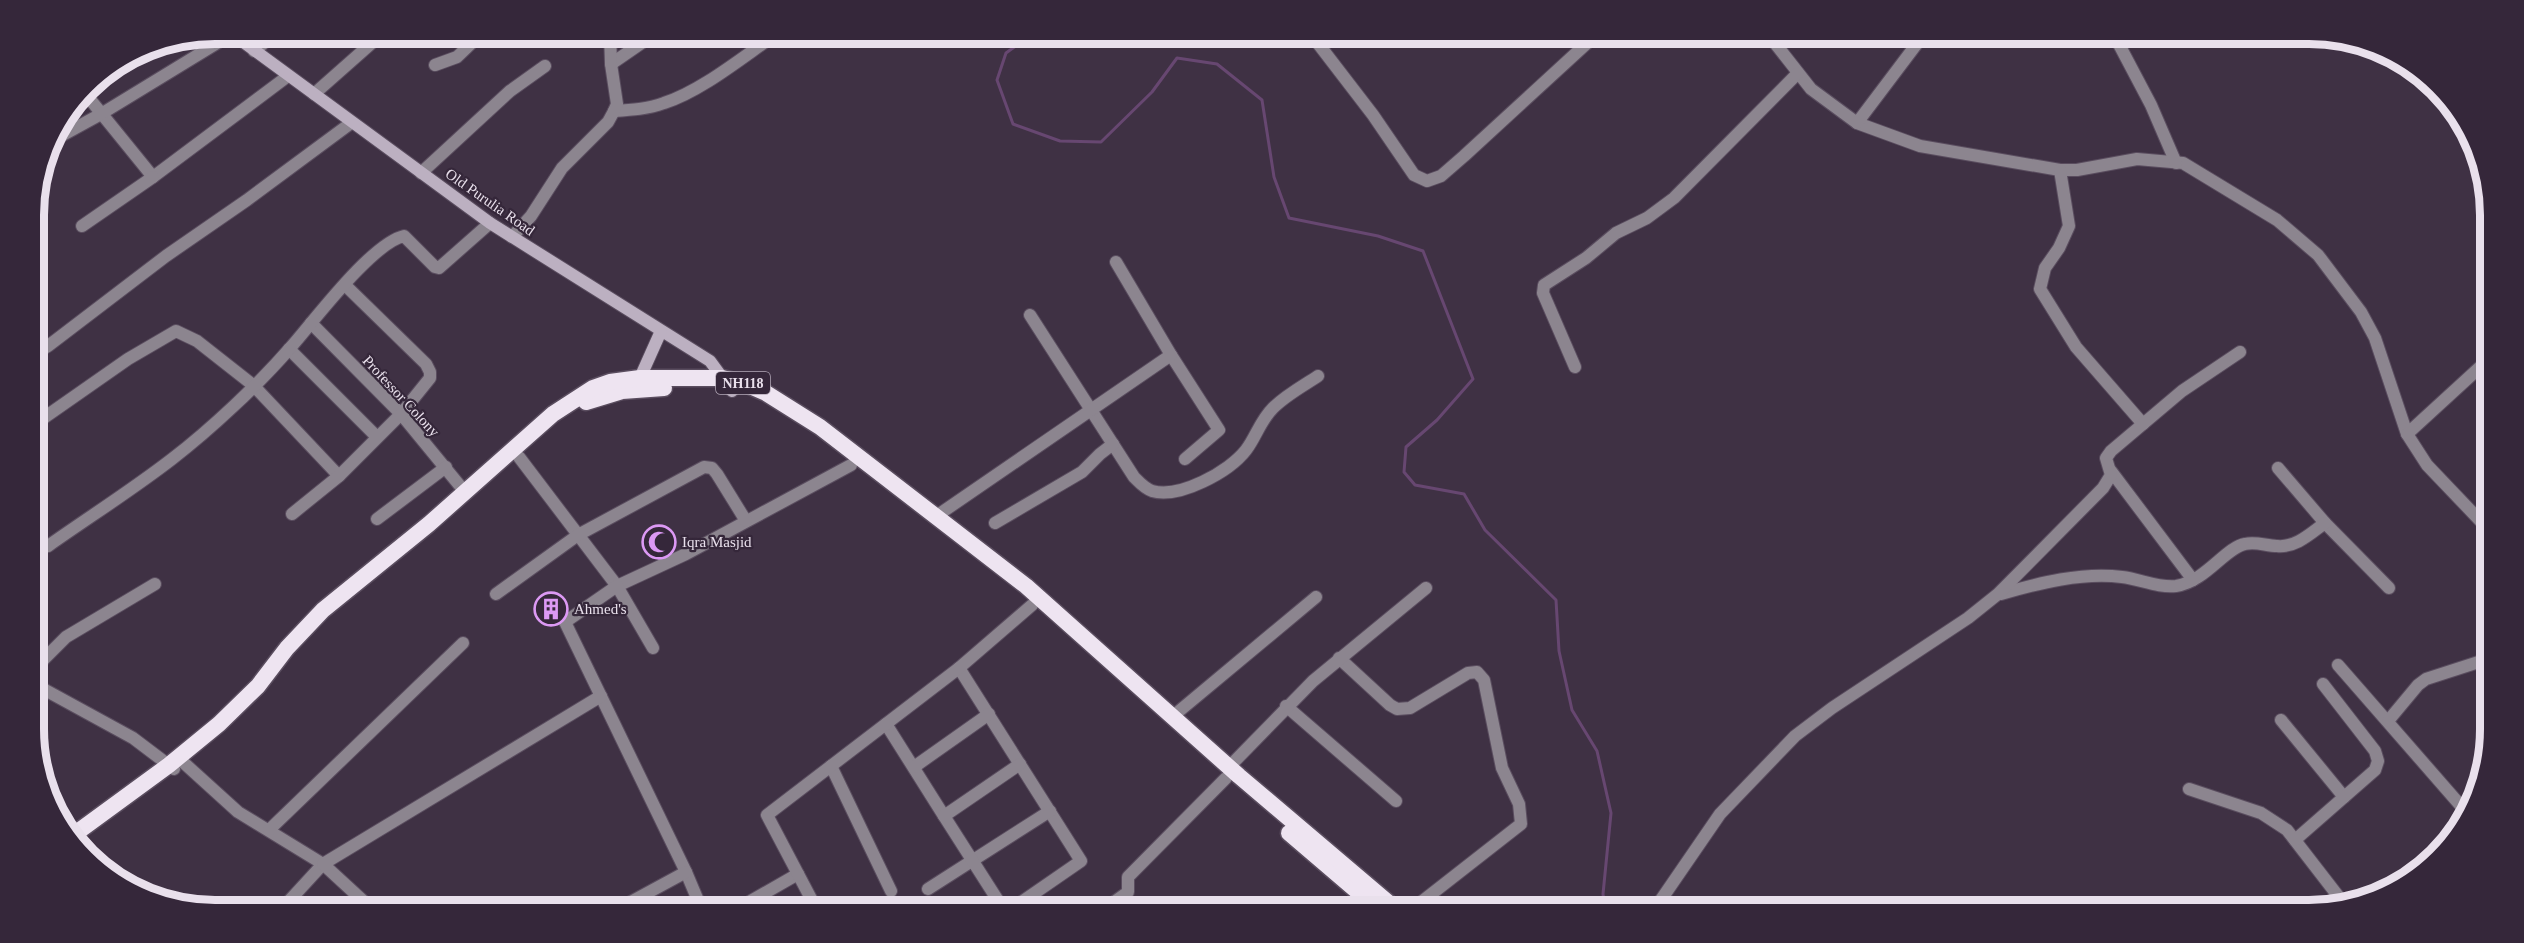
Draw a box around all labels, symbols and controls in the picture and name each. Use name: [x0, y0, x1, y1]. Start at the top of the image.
street label: Old Purulia Road: [442, 165, 538, 239]
street label: Professor Colony: [359, 352, 443, 440]
road number: NH118: [716, 372, 770, 394]
mosque icon: Iqra Masjid: [641, 524, 677, 560]
place label: Iqra Masjid: [682, 534, 752, 550]
building icon: Ahmed's: [533, 591, 569, 627]
place label: Ahmed's: [574, 601, 627, 617]

